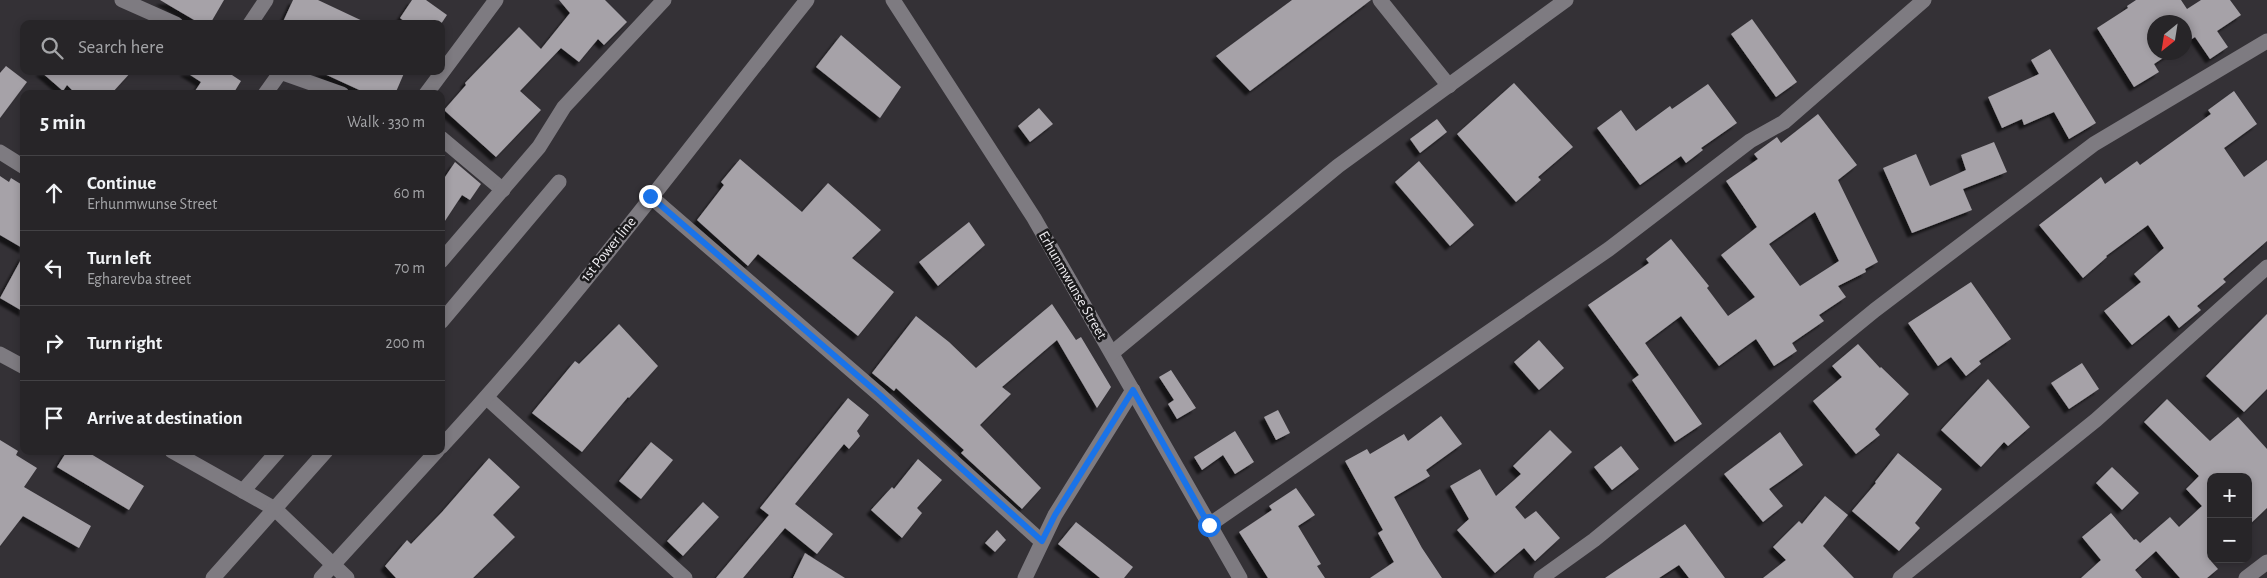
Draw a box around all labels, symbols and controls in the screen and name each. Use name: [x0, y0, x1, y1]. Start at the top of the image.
north arrow: [2147, 15, 2192, 60]
search box: [20, 20, 445, 75]
icon: search: [38, 34, 66, 62]
text: Search here: [78, 38, 164, 57]
text: 5 min: [40, 112, 86, 133]
text: Walk · 330 m: [347, 114, 425, 130]
text: Continue: [87, 174, 156, 193]
icon: ahead: [40, 179, 68, 207]
text: 60 m: [394, 185, 425, 201]
route end: [639, 185, 662, 208]
text: Erhunmwunse Street: [87, 196, 217, 212]
street label: 1st Power line: [578, 214, 639, 285]
street label: Erhunmwunse Street: [1036, 229, 1110, 342]
text: Turn left: [87, 249, 151, 268]
icon: left: [40, 254, 68, 282]
text: 70 m: [394, 260, 425, 276]
text: Egharevba street: [87, 271, 191, 287]
icon: right: [40, 329, 68, 357]
text: Turn right: [87, 334, 162, 353]
text: 200 m: [385, 335, 425, 351]
icon: arrive: [40, 404, 68, 432]
text: Arrive at destination: [87, 409, 243, 428]
map controls: [2207, 473, 2252, 563]
button: +: [2207, 473, 2252, 518]
route start: [1198, 514, 1221, 537]
button: −: [2207, 518, 2252, 563]

